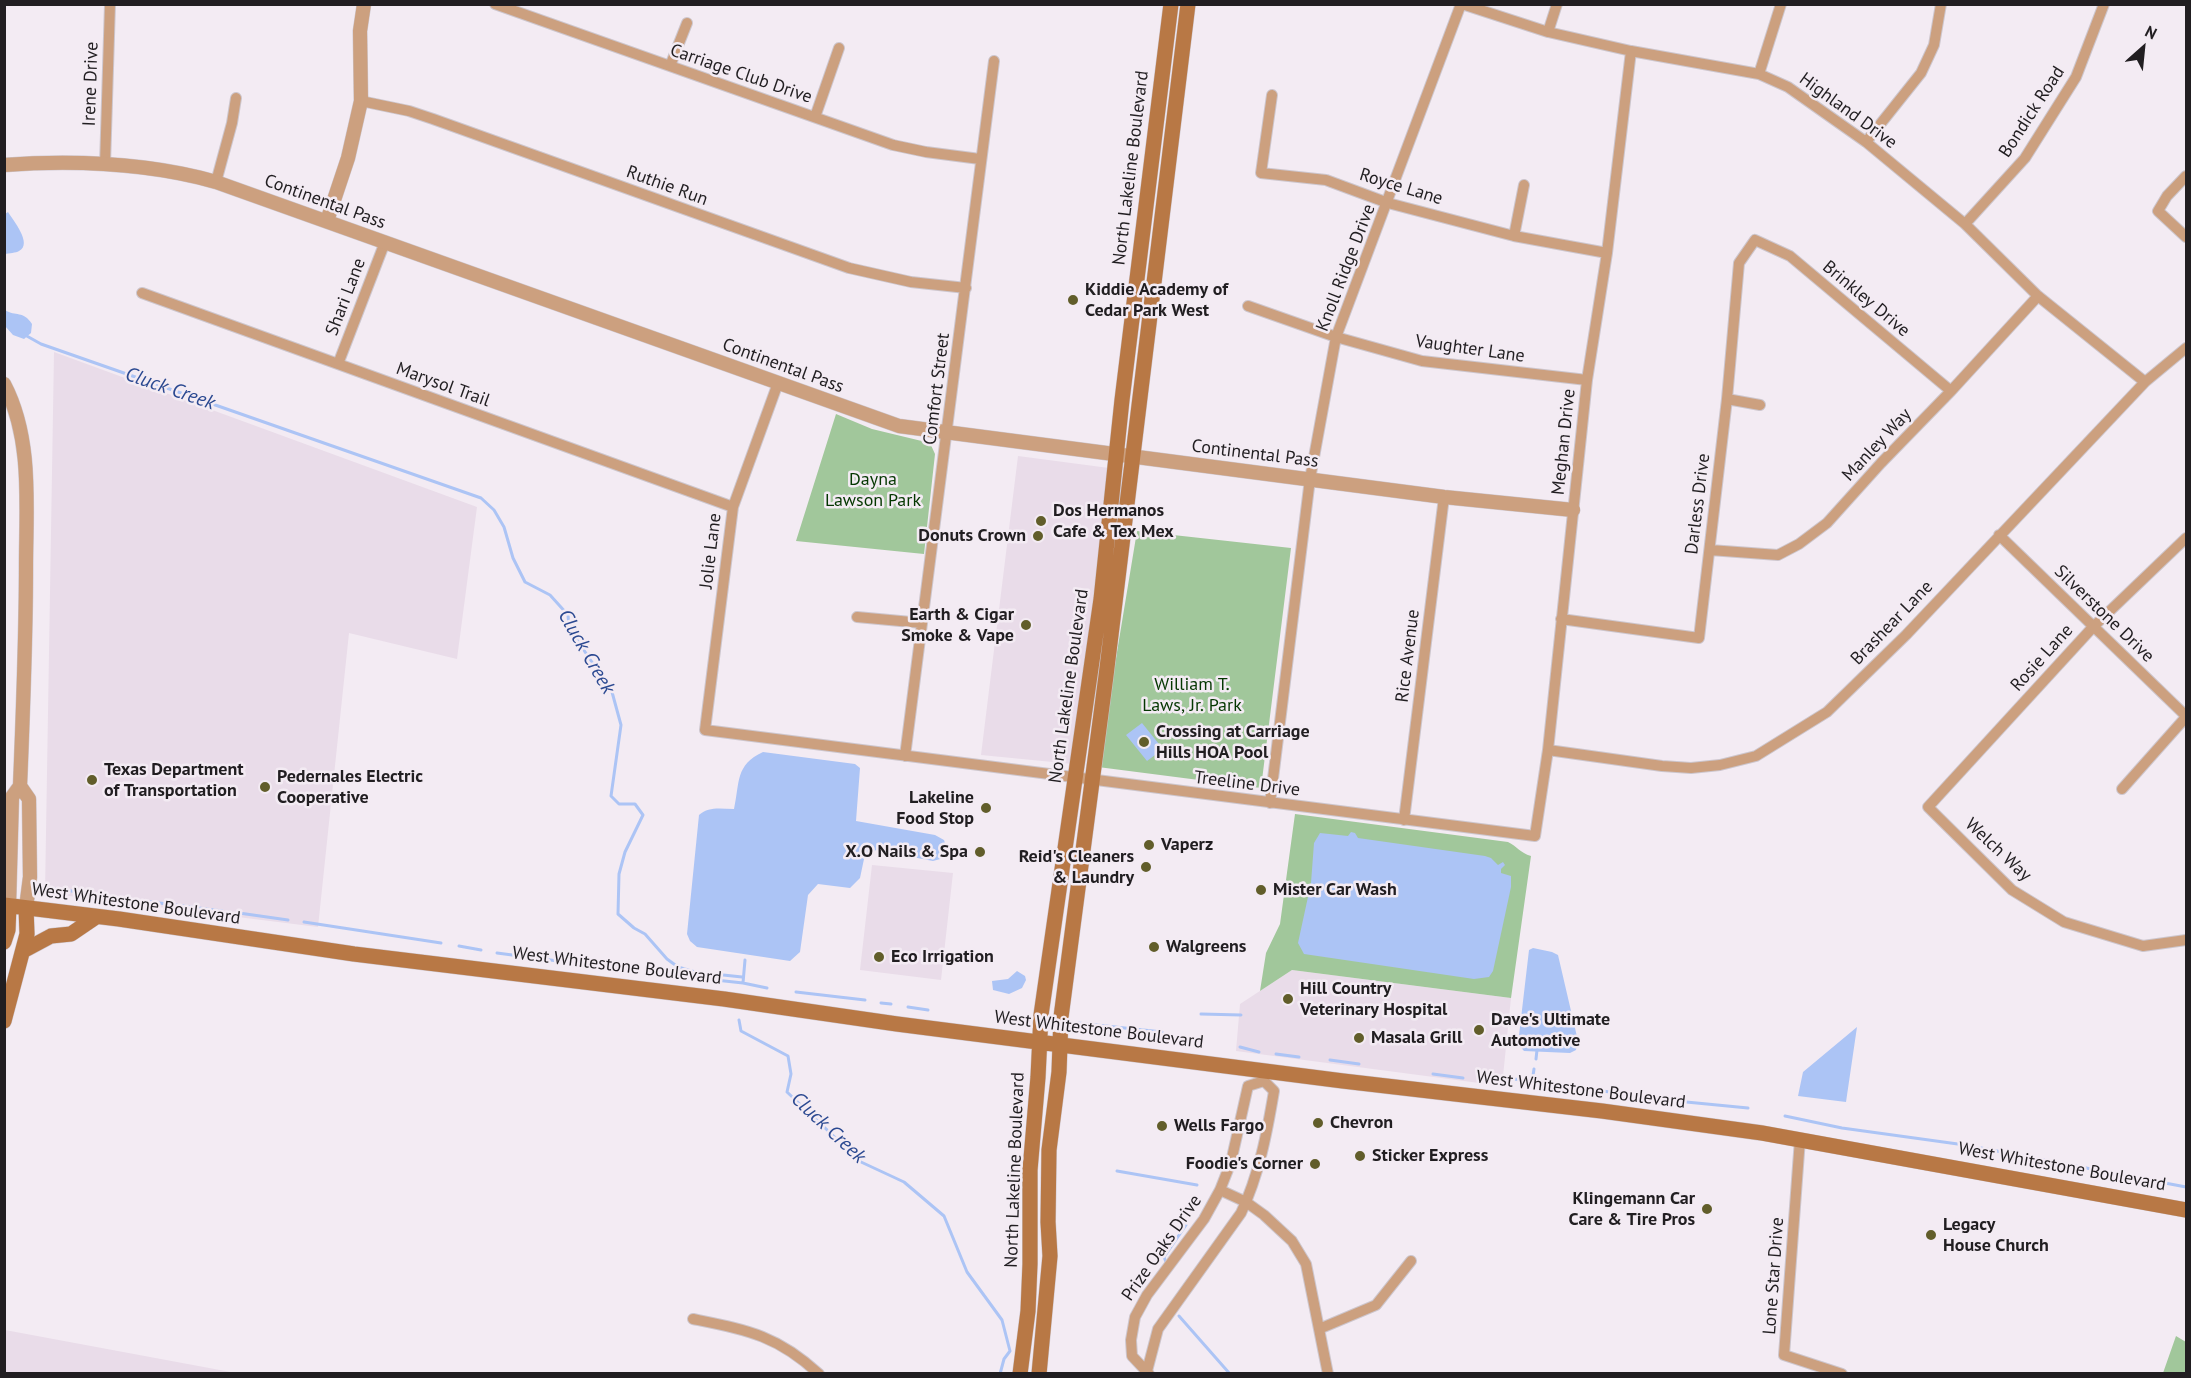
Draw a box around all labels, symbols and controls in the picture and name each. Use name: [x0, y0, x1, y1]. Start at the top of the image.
north arrow: [2113, 18, 2173, 78]
text: N: [2142, 21, 2160, 43]
street label: Carriage Club Drive: [667, 40, 815, 108]
street label: Irene Drive: [79, 41, 103, 127]
street label: Bondick Road: [1995, 62, 2069, 162]
street label: Highland Drive: [1795, 68, 1901, 154]
street label: North Lakeline Boulevard: [1108, 70, 1154, 266]
street label: Ruthie Run: [623, 161, 711, 211]
street label: Royce Lane: [1357, 164, 1445, 210]
street label: Continental Pass: [261, 170, 389, 234]
street label: Knoll Ridge Drive: [1312, 201, 1380, 335]
street label: Shari Lane: [321, 255, 371, 339]
street label: Brinkley Drive: [1818, 256, 1914, 342]
place label: Kiddie Academy of Cedar Park West: [1085, 279, 1228, 322]
marker: Kiddie Academy of Cedar Park West: [1066, 293, 1080, 307]
street label: Vaughter Lane: [1414, 331, 1526, 367]
street label: Comfort Street: [919, 332, 955, 446]
street label: Continental Pass: [719, 334, 847, 398]
street label: Marysol Trail: [393, 358, 493, 412]
water label: Cluck Creek: [122, 362, 218, 416]
street label: Meghan Drive: [1548, 388, 1580, 496]
street label: Manley Way: [1838, 404, 1916, 486]
street label: Continental Pass: [1190, 436, 1320, 472]
street label: Darless Drive: [1681, 452, 1715, 556]
park label: Dayna Lawson Park: [825, 469, 921, 512]
place label: Dos Hermanos Cafe & Tex Mex: [1053, 500, 1174, 542]
street label: Jolie Lane: [696, 512, 726, 590]
marker: Dos Hermanos Cafe & Tex Mex: [1034, 514, 1048, 528]
place label: Donuts Crown: [918, 525, 1026, 547]
marker: Donuts Crown: [1031, 529, 1045, 543]
street label: Silverstone Drive: [2050, 561, 2158, 667]
street label: Brashear Lane: [1846, 576, 1938, 670]
street label: North Lakeline Boulevard: [1045, 588, 1093, 784]
place label: Earth & Cigar Smoke & Vape: [901, 604, 1014, 646]
water label: Cluck Creek: [552, 605, 620, 699]
street label: Rice Avenue: [1392, 608, 1424, 704]
marker: Earth & Cigar Smoke & Vape: [1019, 618, 1033, 632]
street label: Rosie Lane: [2006, 620, 2078, 696]
park label: William T. Laws, Jr. Park: [1142, 674, 1242, 716]
place label: Crossing at Carriage Hills HOA Pool: [1156, 721, 1310, 764]
marker: Crossing at Carriage Hills HOA Pool: [1137, 735, 1151, 749]
place label: Texas Department of Transportation: [104, 759, 244, 802]
place label: Pedernales Electric Cooperative: [277, 766, 423, 808]
street label: Treeline Drive: [1193, 767, 1301, 801]
marker: Texas Department of Transportation: [85, 773, 99, 787]
marker: Pedernales Electric Cooperative: [258, 780, 272, 794]
place label: Lakeline Food Stop: [896, 787, 974, 830]
marker: Lakeline Food Stop: [979, 801, 993, 815]
street label: Welch Way: [1960, 814, 2036, 886]
place label: Vaperz: [1161, 834, 1213, 856]
marker: Vaperz: [1142, 838, 1156, 852]
place label: X.O Nails & Spa: [845, 841, 968, 863]
marker: X.O Nails & Spa: [973, 845, 987, 859]
place label: Reid's Cleaners & Laundry: [1019, 846, 1134, 888]
marker: Reid's Cleaners & Laundry: [1139, 860, 1153, 874]
street label: West Whitestone Boulevard: [30, 879, 242, 929]
place label: Mister Car Wash: [1273, 879, 1397, 901]
marker: Mister Car Wash: [1254, 883, 1268, 897]
place label: Walgreens: [1166, 936, 1246, 958]
marker: Walgreens: [1147, 940, 1161, 954]
street label: West Whitestone Boulevard: [511, 942, 723, 990]
place label: Eco Irrigation: [891, 946, 994, 968]
marker: Eco Irrigation: [872, 950, 886, 964]
place label: Hill Country Veterinary Hospital: [1300, 978, 1447, 1020]
marker: Hill Country Veterinary Hospital: [1281, 992, 1295, 1006]
street label: West Whitestone Boulevard: [993, 1006, 1205, 1054]
place label: Dave's Ultimate Automotive: [1491, 1009, 1610, 1052]
marker: Dave's Ultimate Automotive: [1472, 1023, 1486, 1037]
place label: Masala Grill: [1371, 1027, 1462, 1049]
marker: Masala Grill: [1352, 1031, 1366, 1045]
street label: West Whitestone Boulevard: [1475, 1066, 1687, 1114]
street label: North Lakeline Boulevard: [1001, 1072, 1029, 1268]
water label: Cluck Creek: [786, 1087, 870, 1169]
place label: Chevron: [1330, 1112, 1393, 1134]
place label: Wells Fargo: [1174, 1115, 1264, 1137]
marker: Chevron: [1311, 1116, 1325, 1130]
marker: Wells Fargo: [1155, 1119, 1169, 1133]
street label: West Whitestone Boulevard: [1956, 1138, 2168, 1196]
place label: Sticker Express: [1372, 1145, 1488, 1167]
marker: Sticker Express: [1353, 1149, 1367, 1163]
place label: Foodie's Corner: [1186, 1153, 1303, 1175]
marker: Foodie's Corner: [1308, 1157, 1322, 1171]
place label: Klingemann Car Care & Tire Pros: [1569, 1188, 1695, 1230]
street label: Prize Oaks Drive: [1117, 1191, 1207, 1305]
marker: Klingemann Car Care & Tire Pros: [1700, 1202, 1714, 1216]
place label: Legacy House Church: [1943, 1214, 2049, 1256]
street label: Lone Star Drive: [1759, 1217, 1789, 1335]
marker: Legacy House Church: [1924, 1228, 1938, 1242]

